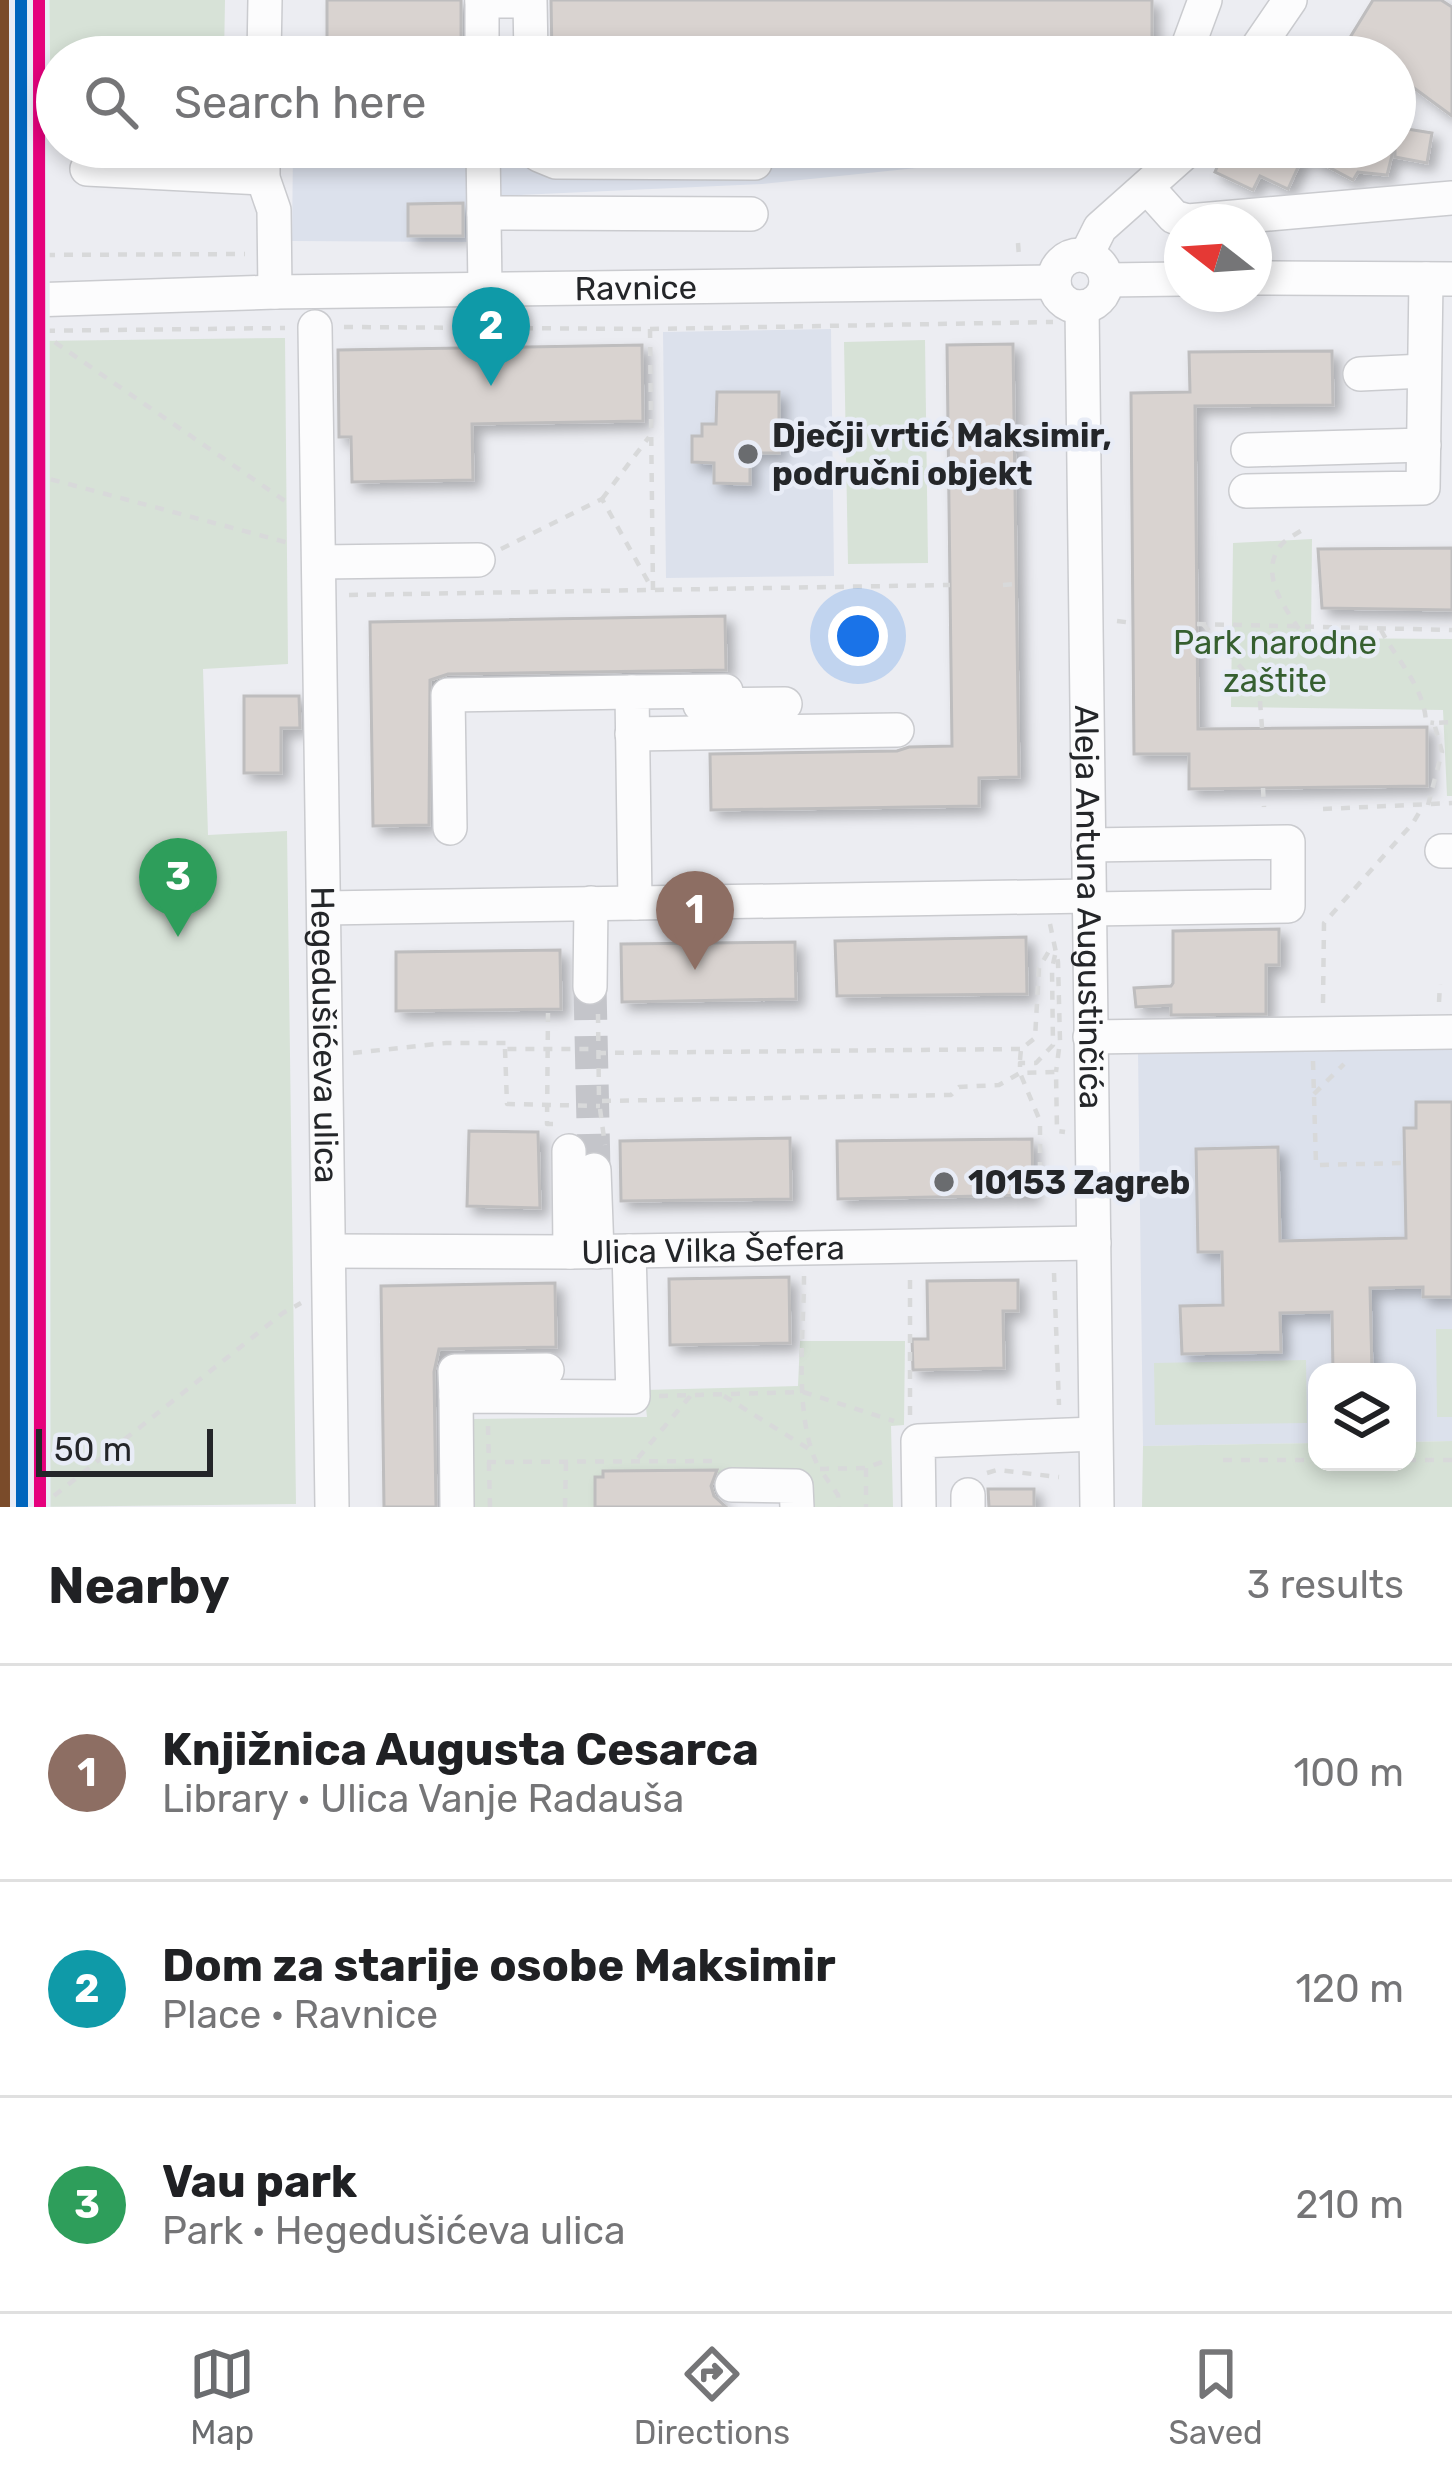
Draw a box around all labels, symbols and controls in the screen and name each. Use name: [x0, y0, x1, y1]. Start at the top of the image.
search box: [36, 36, 1416, 168]
icon: search: [78, 69, 144, 135]
text: Search here: [174, 76, 426, 129]
north arrow: [1164, 204, 1272, 312]
street label: Ravnice: [574, 267, 697, 308]
pin: 2: [452, 287, 530, 386]
place label: Dječji vrtić Maksimir, područni objekt: [772, 416, 1112, 493]
marker: Dječji vrtić Maksimir, područni objekt: [735, 441, 761, 467]
your location: [828, 606, 888, 666]
park label: Park narodne zaštite: [1173, 623, 1377, 700]
street label: Aleja Antuna Augustinčića: [1067, 705, 1112, 1109]
pin: 3: [139, 838, 217, 937]
pin: 1: [656, 871, 734, 970]
street label: Hegedušićeva ulica: [304, 886, 347, 1184]
place label: 10153 Zagreb: [968, 1163, 1190, 1202]
marker: 10153 Zagreb: [931, 1169, 957, 1195]
street label: Ulica Vilka Šefera: [581, 1228, 845, 1271]
map controls: [1308, 1363, 1416, 1471]
button: layers: [1308, 1363, 1416, 1471]
scale bar: [36, 1423, 213, 1476]
text: 50 m: [54, 1430, 132, 1469]
text: Nearby: [48, 1555, 230, 1616]
text: 3 results: [1247, 1562, 1404, 1608]
text: Knjižnica Augusta Cesarca: [162, 1723, 759, 1776]
text: 1: [77, 1750, 97, 1796]
text: 100 m: [1294, 1750, 1404, 1796]
text: Library · Ulica Vanje Radauša: [162, 1776, 684, 1822]
text: Dom za starije osobe Maksimir: [162, 1939, 836, 1992]
text: 2: [74, 1966, 100, 2012]
text: 120 m: [1295, 1966, 1404, 2012]
text: Place · Ravnice: [162, 1992, 438, 2038]
text: Vau park: [162, 2155, 357, 2208]
text: 3: [74, 2182, 100, 2228]
text: 210 m: [1295, 2182, 1404, 2228]
text: Park · Hegedušićeva ulica: [162, 2208, 626, 2254]
tab: Map: [189, 2341, 255, 2452]
tab: Directions: [634, 2341, 790, 2452]
tab: Saved: [1169, 2341, 1263, 2452]

